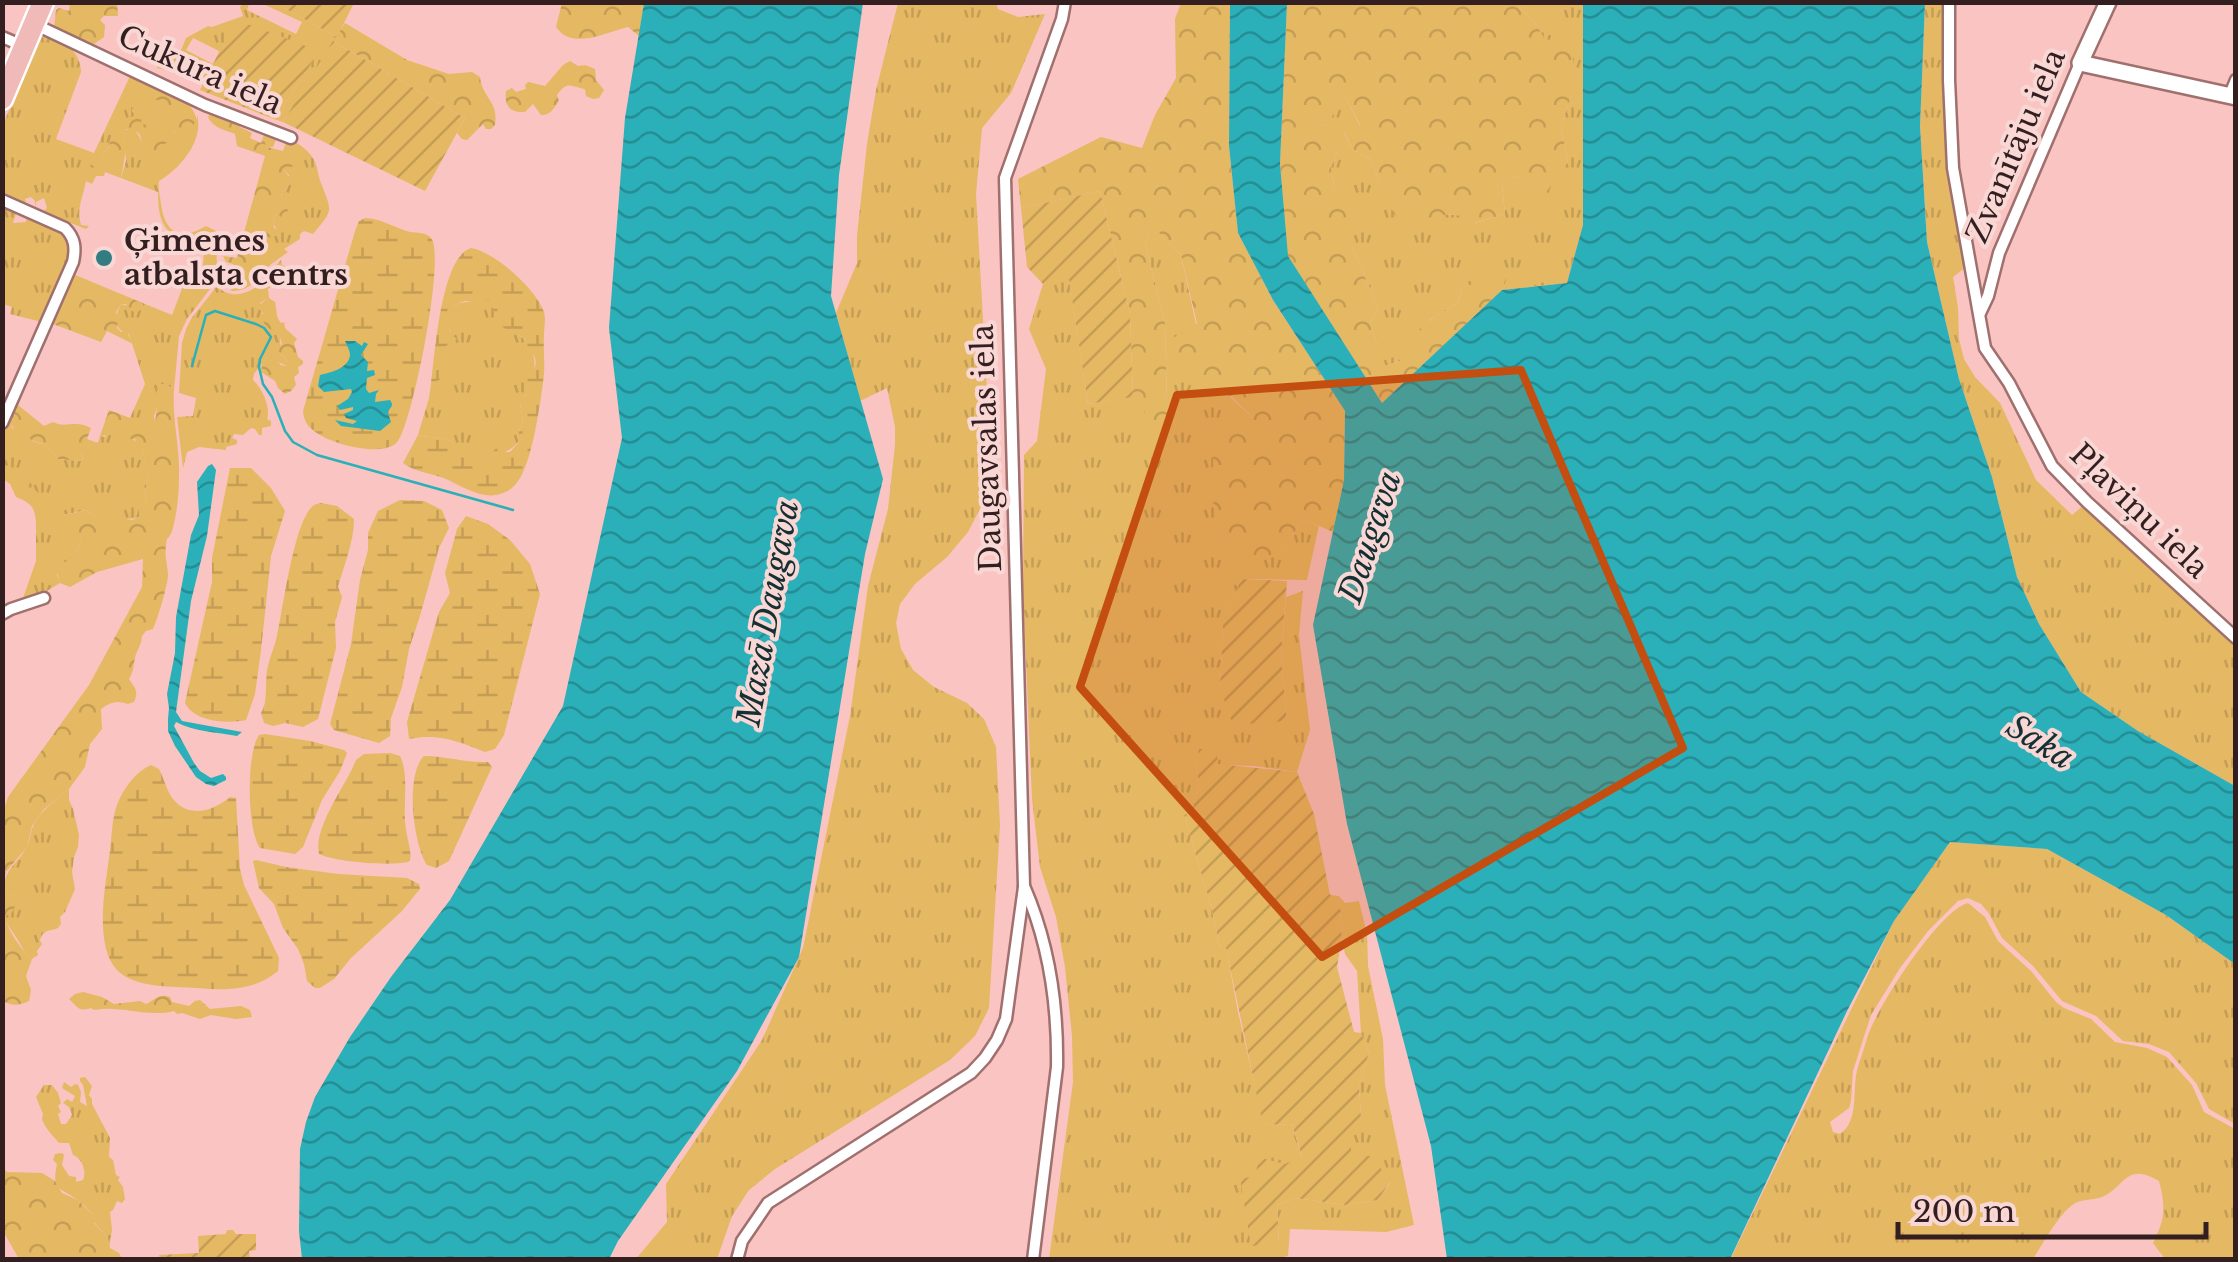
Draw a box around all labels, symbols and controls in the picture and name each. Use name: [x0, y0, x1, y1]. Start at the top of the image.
street label: Cukura iela: [112, 17, 288, 122]
street label: Zvanītāju iela: [1958, 43, 2073, 248]
place label: Ģimenes atbalsta centrs: [124, 222, 348, 293]
marker: Ģimenes atbalsta centrs: [93, 247, 115, 269]
street label: Daugavsalas iela: [964, 323, 1009, 572]
street label: Pļaviņu iela: [2062, 435, 2217, 587]
water label: Daugava: [1330, 466, 1410, 609]
water label: Mazā Daugava: [728, 497, 808, 730]
water label: Saka: [1999, 706, 2081, 778]
scale bar: [1898, 1177, 2206, 1239]
text: 200 m: [1913, 1193, 2015, 1230]

